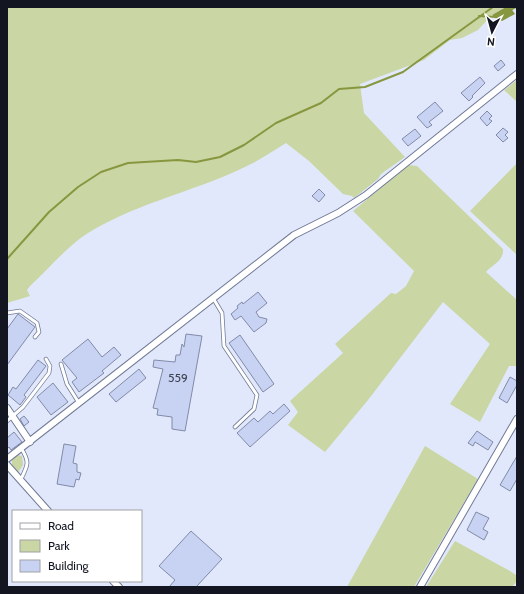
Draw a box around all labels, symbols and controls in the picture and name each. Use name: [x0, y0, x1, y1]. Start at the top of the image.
north arrow: [472, 12, 512, 52]
text: N: [486, 35, 496, 49]
house number: 559: [168, 370, 188, 385]
legend: [12, 510, 142, 582]
text: Road: [48, 518, 74, 533]
text: Park: [48, 538, 70, 553]
text: Building: [48, 558, 90, 573]

